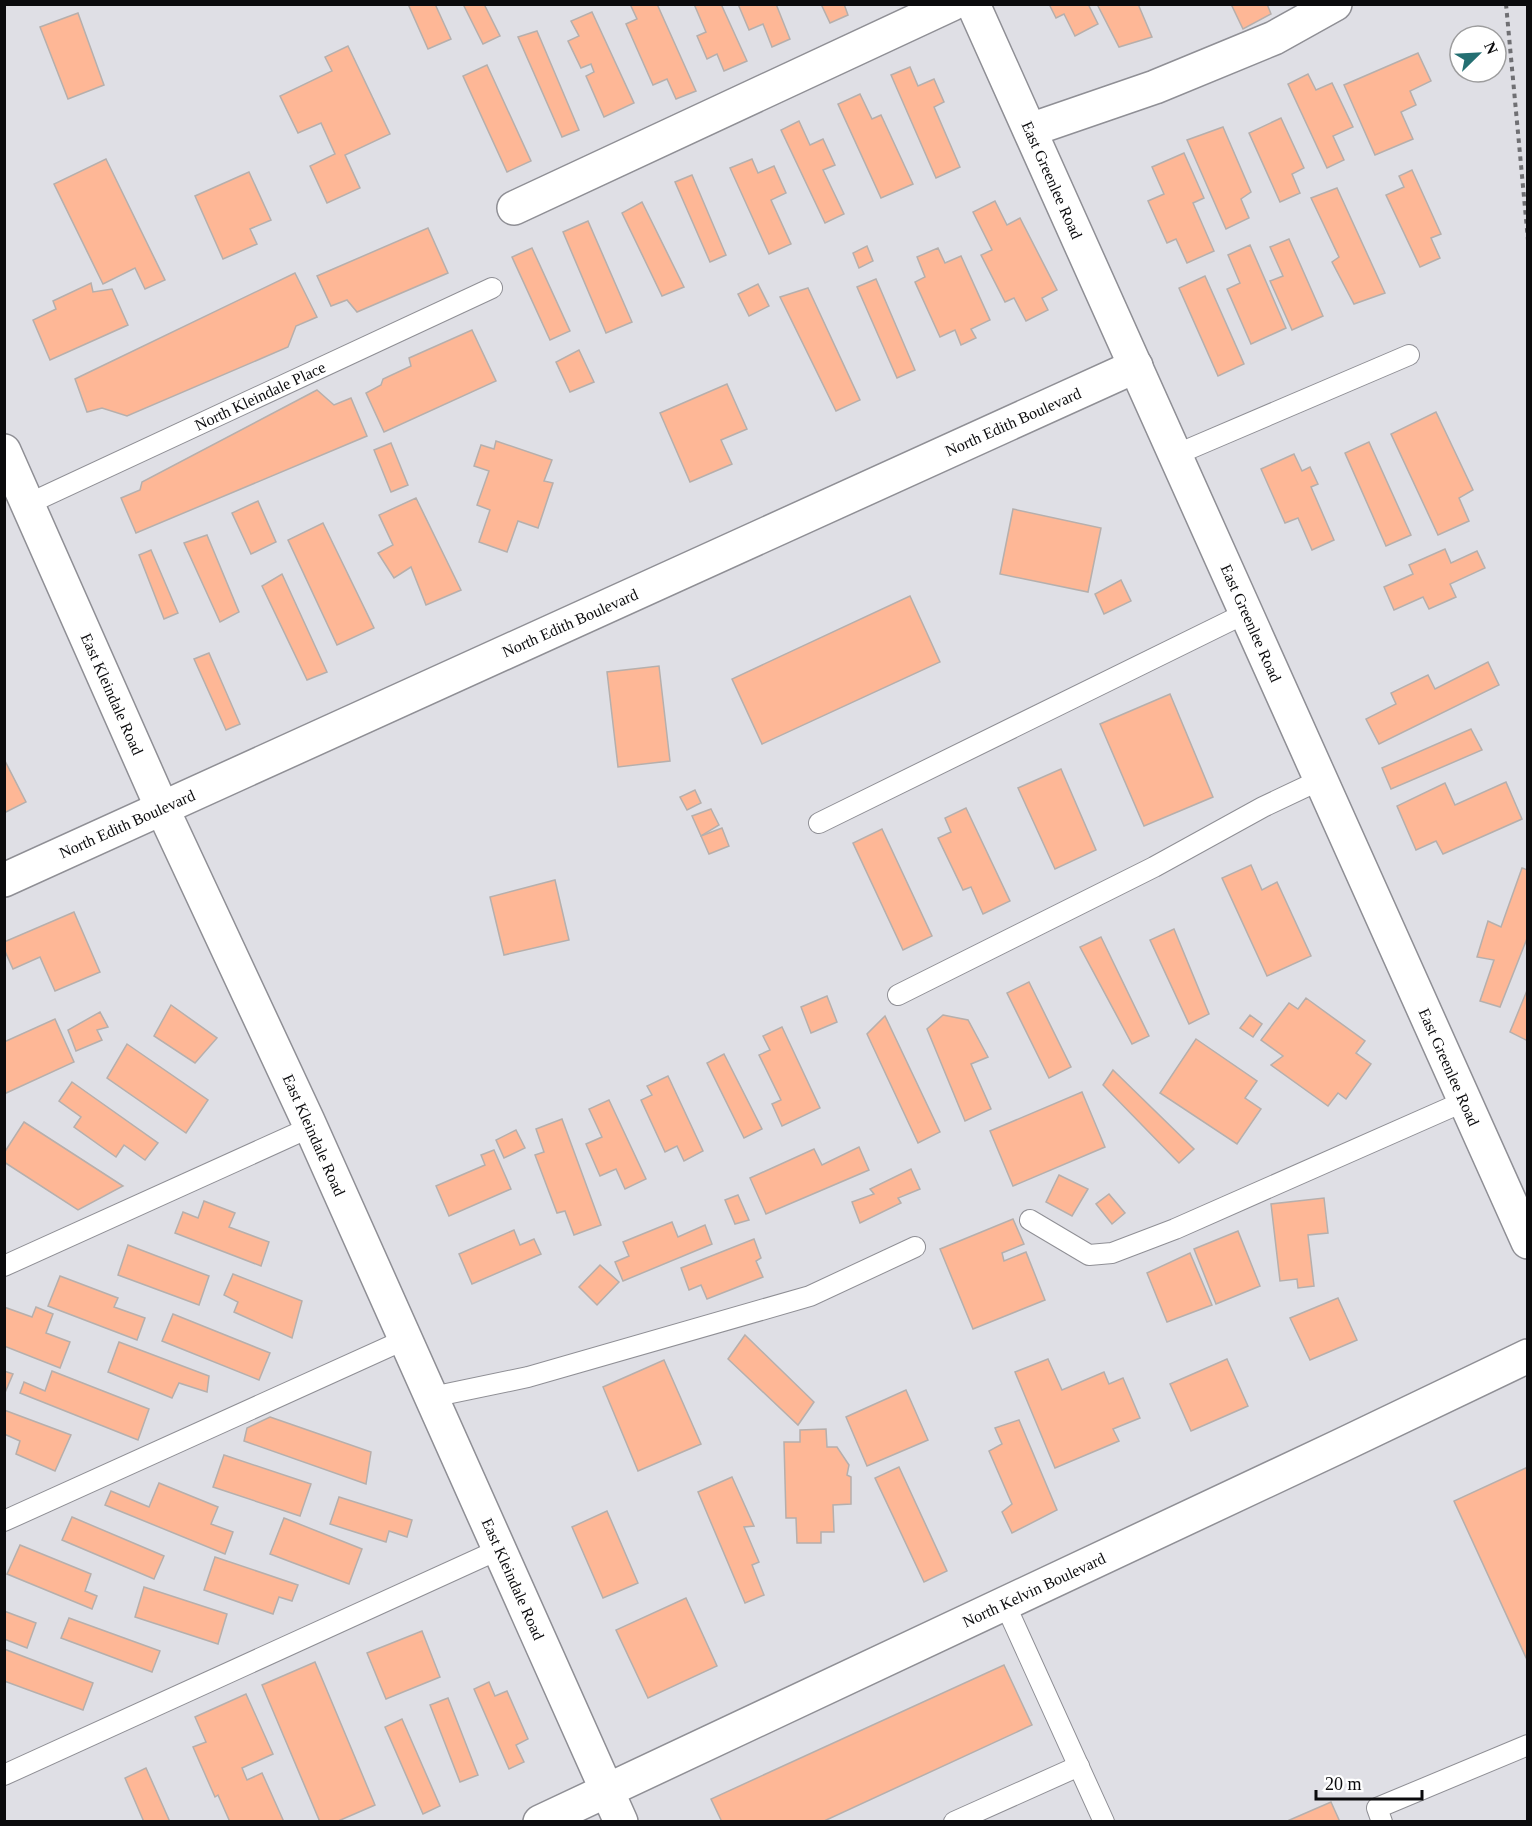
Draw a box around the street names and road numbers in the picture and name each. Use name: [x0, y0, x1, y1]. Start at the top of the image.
street label: East Greenlee Road: [1018, 119, 1086, 241]
street label: North Kleindale Place: [192, 358, 328, 434]
street label: North Edith Boulevard: [943, 384, 1083, 460]
street label: East Greenlee Road: [1217, 562, 1285, 684]
street label: North Edith Boulevard: [500, 585, 640, 661]
street label: East Kleindale Road: [77, 630, 147, 758]
street label: North Edith Boulevard: [57, 786, 197, 862]
street label: East Greenlee Road: [1415, 1006, 1483, 1128]
street label: East Kleindale Road: [279, 1071, 349, 1199]
street label: East Kleindale Road: [478, 1515, 548, 1643]
street label: North Kelvin Boulevard: [960, 1549, 1108, 1631]

